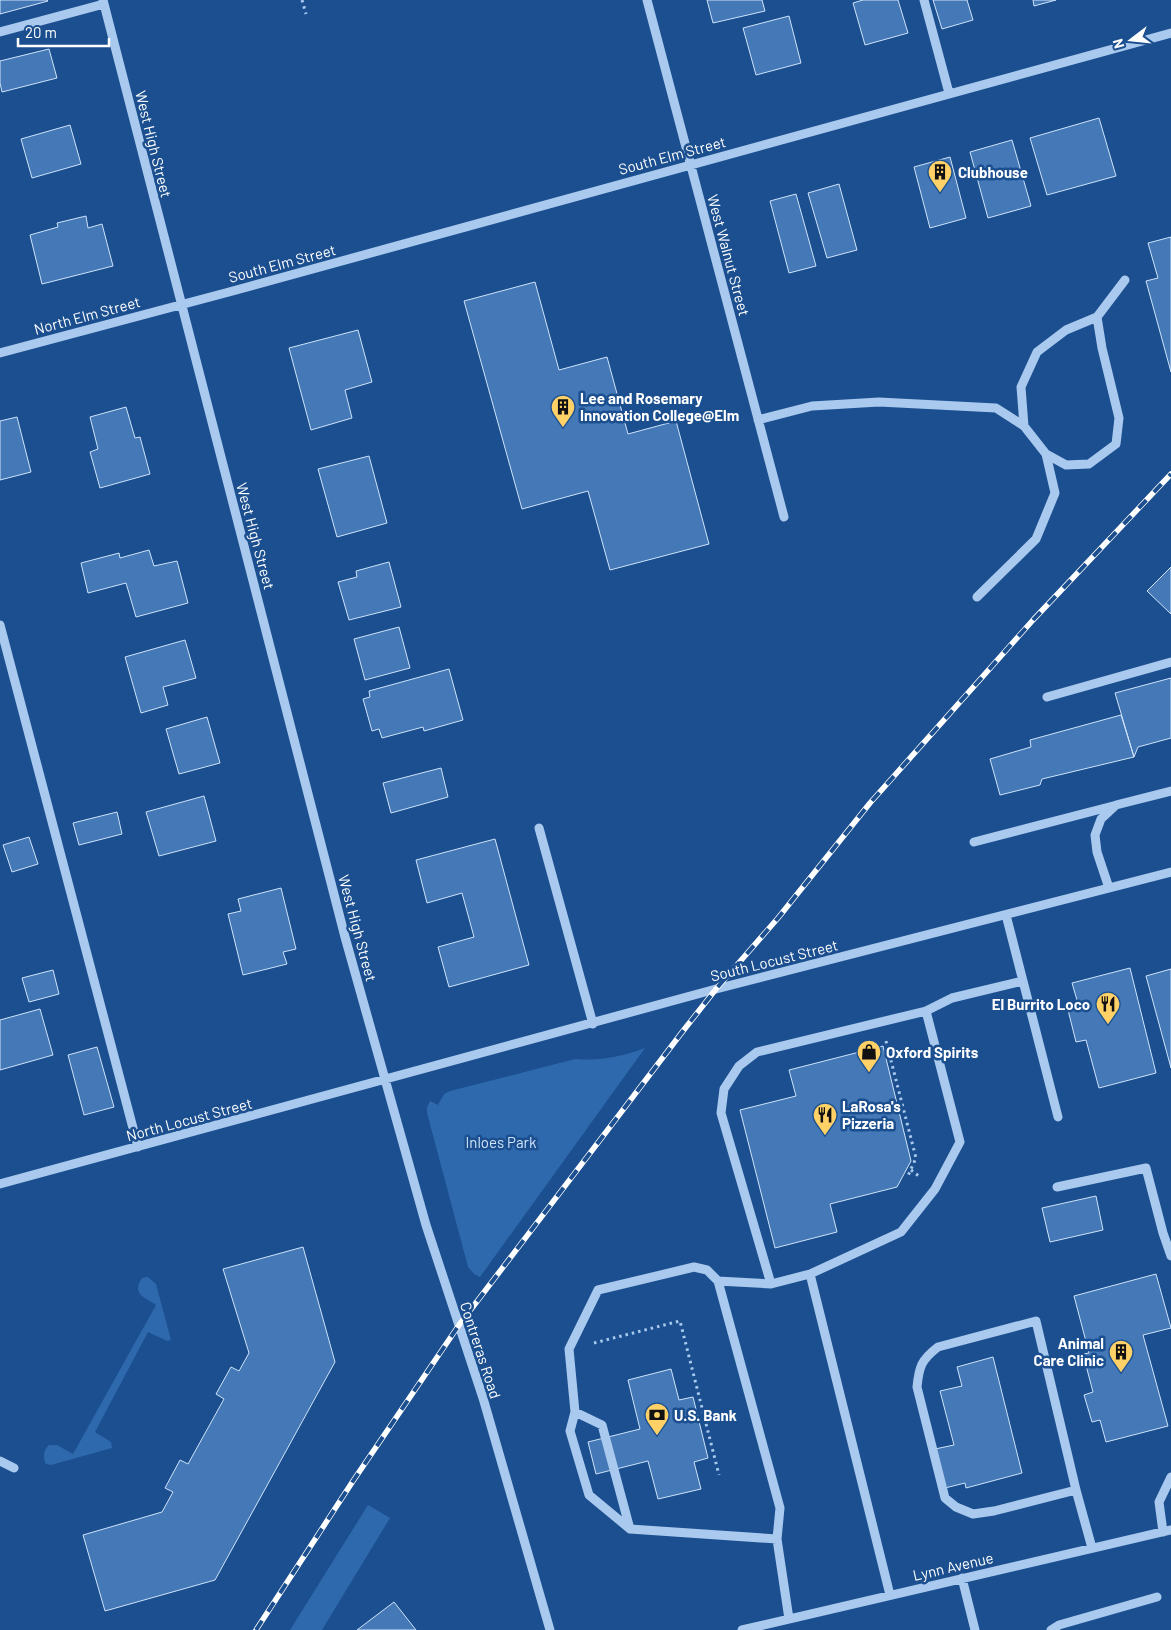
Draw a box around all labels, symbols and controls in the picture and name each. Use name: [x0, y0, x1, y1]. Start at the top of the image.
scale bar: [18, 15, 109, 47]
north arrow: [1106, 15, 1156, 65]
text: 20 m: [25, 23, 57, 41]
text: N: [1109, 37, 1127, 51]
street label: West High Street: [132, 89, 176, 199]
street label: South Elm Street: [616, 132, 728, 178]
building icon: Clubhouse: [927, 159, 953, 193]
place label: Clubhouse: [958, 163, 1028, 181]
street label: West Walnut Street: [704, 192, 754, 318]
street label: South Elm Street: [226, 240, 338, 286]
street label: North Elm Street: [32, 292, 142, 338]
place label: Lee and Rosemary Innovation College@Elm: [580, 389, 739, 424]
building icon: Lee and Rosemary Innovation College@Elm: [550, 394, 576, 428]
street label: West High Street: [233, 481, 279, 591]
street label: West High Street: [335, 873, 381, 983]
street label: South Locust Street: [708, 935, 840, 985]
restaurant icon: El Burrito Loco: [1095, 991, 1121, 1025]
place label: El Burrito Loco: [992, 995, 1090, 1013]
shop icon: Oxford Spirits: [856, 1039, 882, 1073]
place label: Oxford Spirits: [886, 1043, 979, 1061]
street label: North Locust Street: [124, 1094, 254, 1144]
place label: LaRosa's Pizzeria: [842, 1097, 901, 1132]
restaurant icon: LaRosa's Pizzeria: [812, 1102, 838, 1136]
park label: Inloes Park: [465, 1133, 537, 1151]
street label: Contreras Road: [457, 1299, 505, 1401]
place label: Animal Care Clinic: [1034, 1334, 1104, 1369]
building icon: Animal Care Clinic: [1108, 1339, 1134, 1373]
bank icon: U.S. Bank: [644, 1402, 670, 1436]
place label: U.S. Bank: [674, 1406, 737, 1424]
street label: Lynn Avenue: [911, 1548, 995, 1584]

